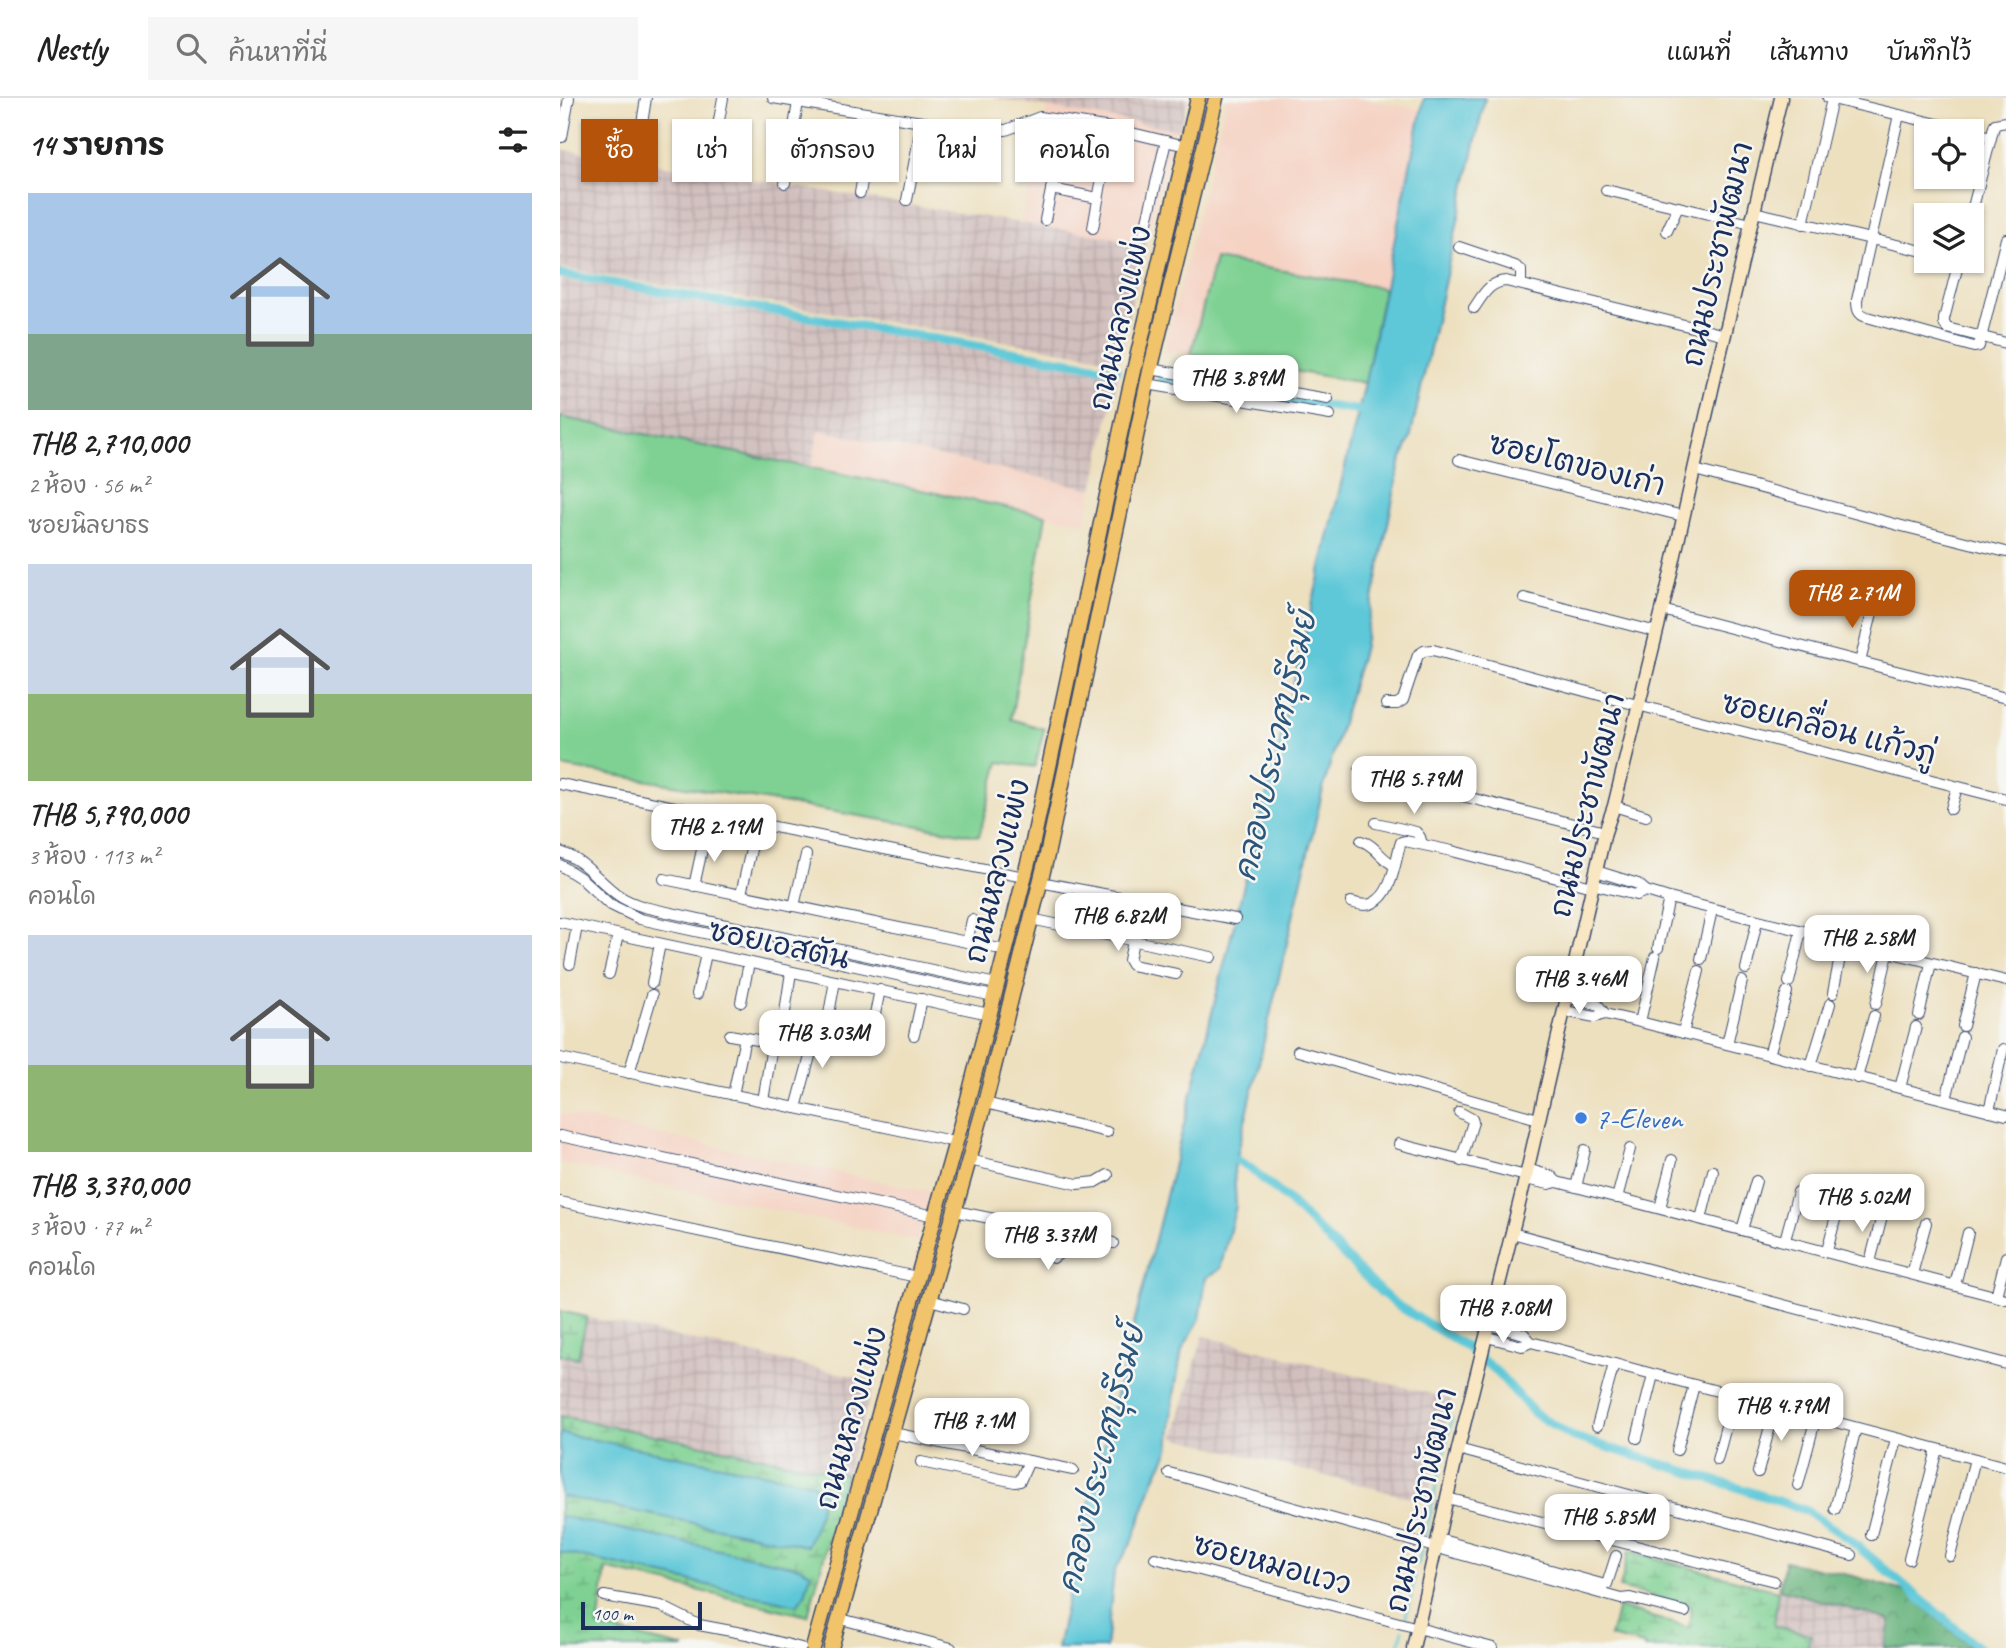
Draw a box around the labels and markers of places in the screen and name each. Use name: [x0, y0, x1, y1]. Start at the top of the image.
pin: THB 3.89M: [1156, 356, 1316, 415]
pin: THB 2.71M: [1772, 570, 1932, 630]
pin: THB 5.79M: [1334, 756, 1494, 816]
pin: THB 2.19M: [634, 804, 794, 864]
pin: THB 6.82M: [1038, 894, 1198, 953]
pin: THB 2.58M: [1787, 916, 1947, 975]
pin: THB 3.46M: [1499, 956, 1659, 1016]
pin: THB 3.03M: [742, 1010, 902, 1070]
place label: 7-Eleven: [1595, 1099, 1684, 1137]
marker: 7-Eleven: [1573, 1110, 1589, 1126]
pin: THB 5.02M: [1782, 1174, 1942, 1234]
pin: THB 3.37M: [968, 1212, 1128, 1272]
pin: THB 7.08M: [1423, 1286, 1583, 1345]
pin: THB 4.79M: [1701, 1384, 1861, 1443]
pin: THB 7.1M: [900, 1398, 1044, 1458]
pin: THB 5.85M: [1527, 1494, 1687, 1554]

